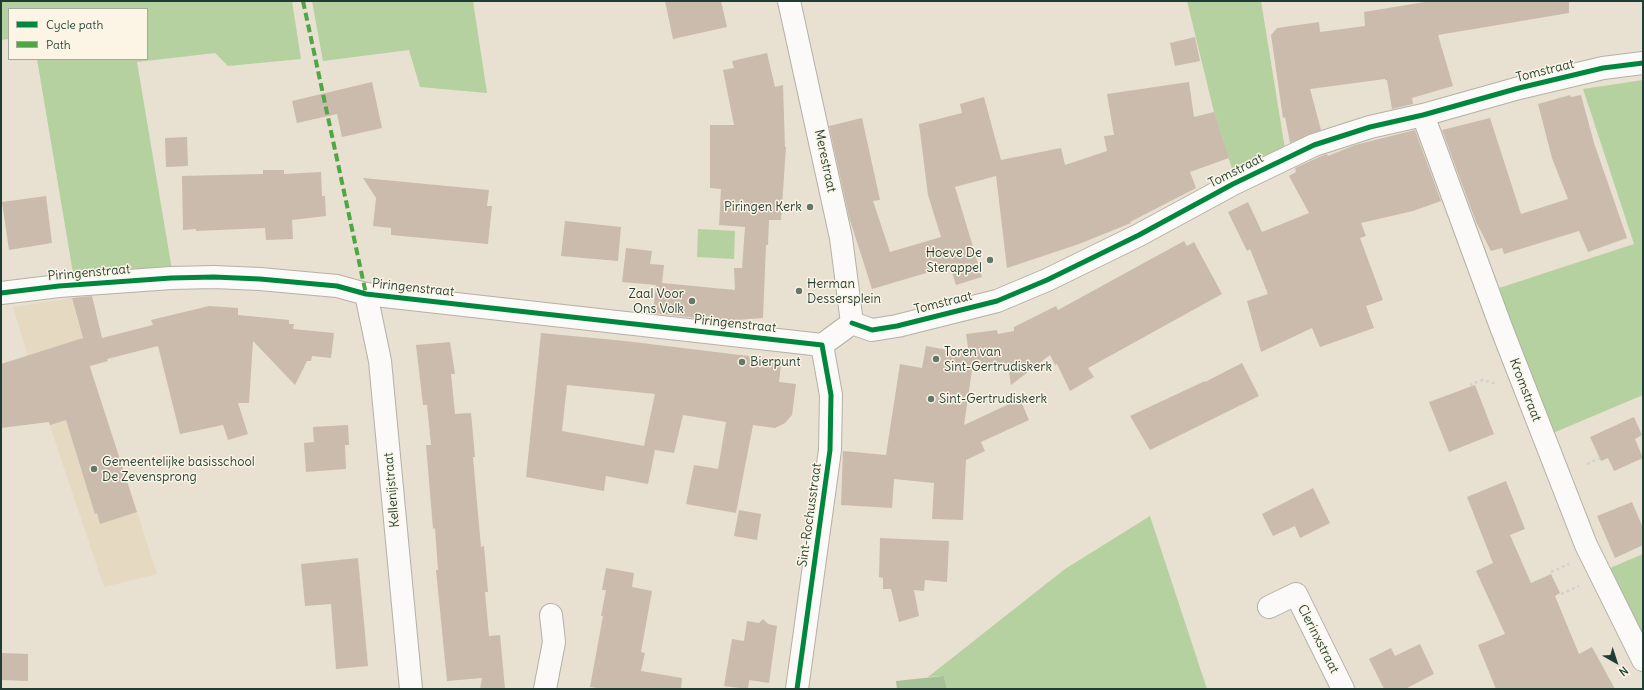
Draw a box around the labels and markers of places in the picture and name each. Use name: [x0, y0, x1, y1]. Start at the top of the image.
place label: Piringen Kerk: [724, 199, 802, 215]
marker: Piringen Kerk: [805, 202, 815, 212]
place label: Hoeve De Sterappel: [926, 245, 982, 276]
marker: Hoeve De Sterappel: [985, 255, 995, 265]
place label: Herman Dessersplein: [807, 276, 881, 307]
place label: Zaal Voor Ons Volk: [629, 286, 684, 317]
marker: Herman Dessersplein: [794, 286, 804, 296]
marker: Zaal Voor Ons Volk: [687, 296, 697, 306]
place label: Toren van Sint-Gertrudiskerk: [944, 344, 1052, 375]
place label: Bierpunt: [750, 354, 801, 370]
marker: Toren van Sint-Gertrudiskerk: [931, 354, 941, 364]
marker: Bierpunt: [737, 357, 747, 367]
place label: Sint-Gertrudiskerk: [939, 391, 1047, 407]
marker: Sint-Gertrudiskerk: [926, 394, 936, 404]
place label: Gemeentelijke basisschool De Zevensprong: [102, 454, 255, 485]
marker: Gemeentelijke basisschool De Zevensprong: [89, 464, 99, 474]

